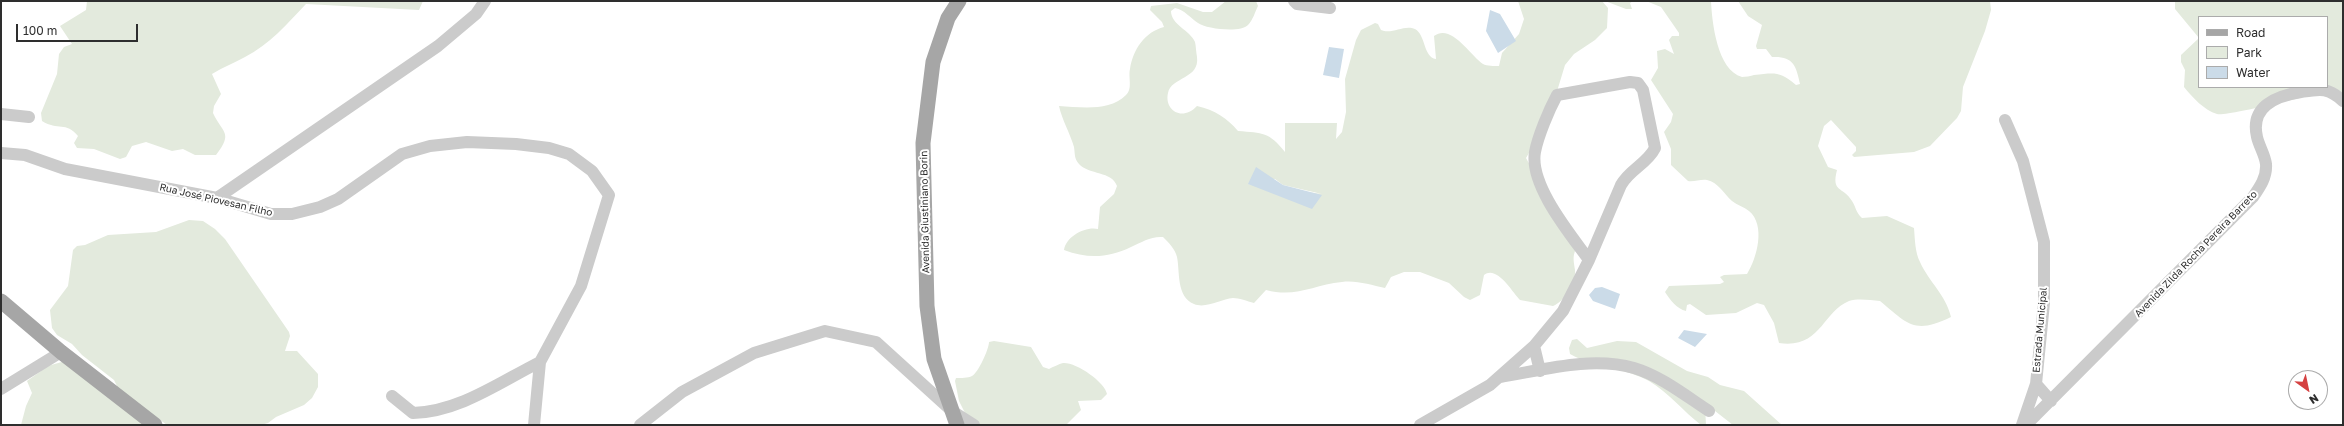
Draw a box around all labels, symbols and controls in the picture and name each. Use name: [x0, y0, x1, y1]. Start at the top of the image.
scale bar: [18, 16, 140, 42]
legend: [2198, 16, 2328, 88]
text: 100 m: [23, 23, 57, 38]
text: Road: [2236, 25, 2265, 40]
text: Park: [2236, 45, 2262, 60]
text: Water: [2236, 65, 2270, 80]
street label: Avenida Giustiniano Borin: [918, 151, 932, 273]
street label: Rua José Piovesan Filho: [158, 181, 274, 219]
street label: Avenida Zilda Rocha Pereira Barreto: [2132, 188, 2260, 320]
street label: Estrada Municipal: [2030, 287, 2050, 373]
north arrow: [2288, 370, 2328, 410]
text: N: [2307, 392, 2321, 407]

